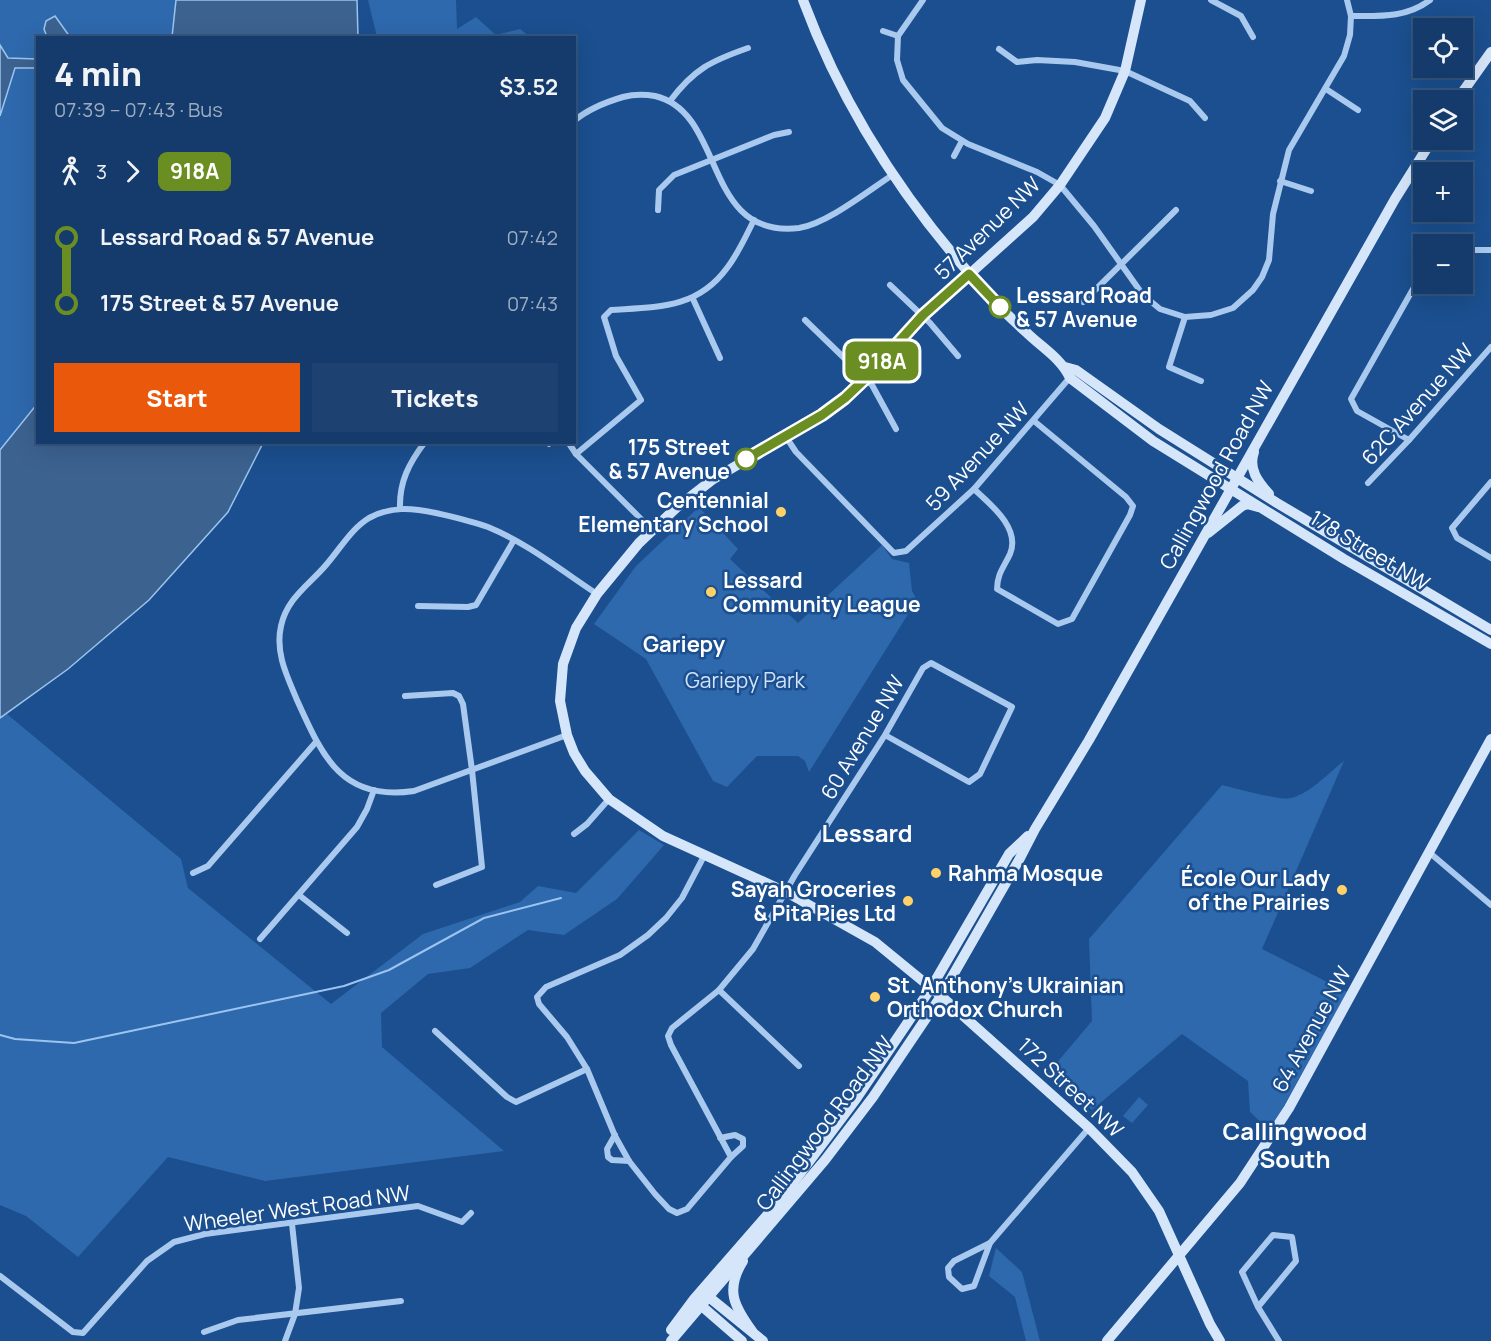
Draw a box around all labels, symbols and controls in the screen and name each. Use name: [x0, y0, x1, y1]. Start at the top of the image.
map controls: [1413, 18, 1473, 294]
button: locate: [1413, 18, 1473, 78]
text: 4 min: [54, 51, 142, 96]
text: $3.52: [499, 72, 558, 102]
button: layers: [1413, 90, 1473, 150]
text: 07:39 – 07:43 · Bus: [54, 96, 223, 123]
icon: walk: [54, 155, 87, 188]
icon: forward: [116, 155, 149, 188]
text: 918A: [170, 157, 219, 185]
text: 3: [96, 158, 107, 185]
button: +: [1413, 162, 1473, 222]
street label: 57 Avenue NW: [928, 170, 1046, 286]
text: Lessard Road & 57 Avenue: [100, 222, 374, 252]
text: 07:42: [507, 224, 558, 251]
button: −: [1413, 234, 1473, 294]
place label: Lessard Road & 57 Avenue: [1016, 281, 1152, 333]
text: 175 Street & 57 Avenue: [100, 288, 339, 318]
text: 07:43: [507, 290, 558, 317]
marker: Lessard Road & 57 Avenue: [989, 296, 1011, 318]
street label: 62C Avenue NW: [1355, 337, 1479, 471]
line badge: 918A: [840, 342, 924, 380]
text: 918A: [857, 347, 907, 375]
button: Start: [54, 363, 300, 432]
button: Tickets: [312, 363, 558, 432]
street label: Callingwood Road NW: [1152, 375, 1280, 574]
street label: 59 Avenue NW: [919, 395, 1035, 517]
place label: 175 Street & 57 Avenue: [608, 433, 730, 485]
marker: 175 Street & 57 Avenue: [735, 448, 757, 470]
place label: Centennial Elementary School: [578, 486, 769, 538]
street label: 178 Street NW: [1305, 503, 1435, 597]
marker: Centennial Elementary School: [774, 505, 788, 519]
place label: Lessard Community League: [723, 566, 921, 618]
marker: Lessard Community League: [704, 585, 718, 599]
district label: Gariepy: [643, 629, 726, 659]
park label: Gariepy Park: [685, 666, 806, 694]
street label: 60 Avenue NW: [814, 669, 910, 804]
district label: Lessard: [821, 816, 913, 849]
place label: Rahma Mosque: [948, 859, 1103, 887]
place label: École Our Lady of the Prairies: [1181, 864, 1330, 916]
marker: Rahma Mosque: [929, 866, 943, 880]
place label: Sayah Groceries & Pita Pies Ltd: [731, 875, 896, 927]
marker: École Our Lady of the Prairies: [1335, 883, 1349, 897]
marker: Sayah Groceries & Pita Pies Ltd: [901, 894, 915, 908]
street label: 64 Avenue NW: [1265, 961, 1357, 1097]
place label: St. Anthony's Ukrainian Orthodox Church: [887, 971, 1124, 1023]
marker: St. Anthony's Ukrainian Orthodox Church: [868, 990, 882, 1004]
street label: Callingwood Road NW: [749, 1030, 899, 1216]
street label: 172 Street NW: [1012, 1031, 1130, 1143]
district label: Callingwood South: [1223, 1114, 1367, 1175]
street label: Wheeler West Road NW: [182, 1178, 412, 1238]

